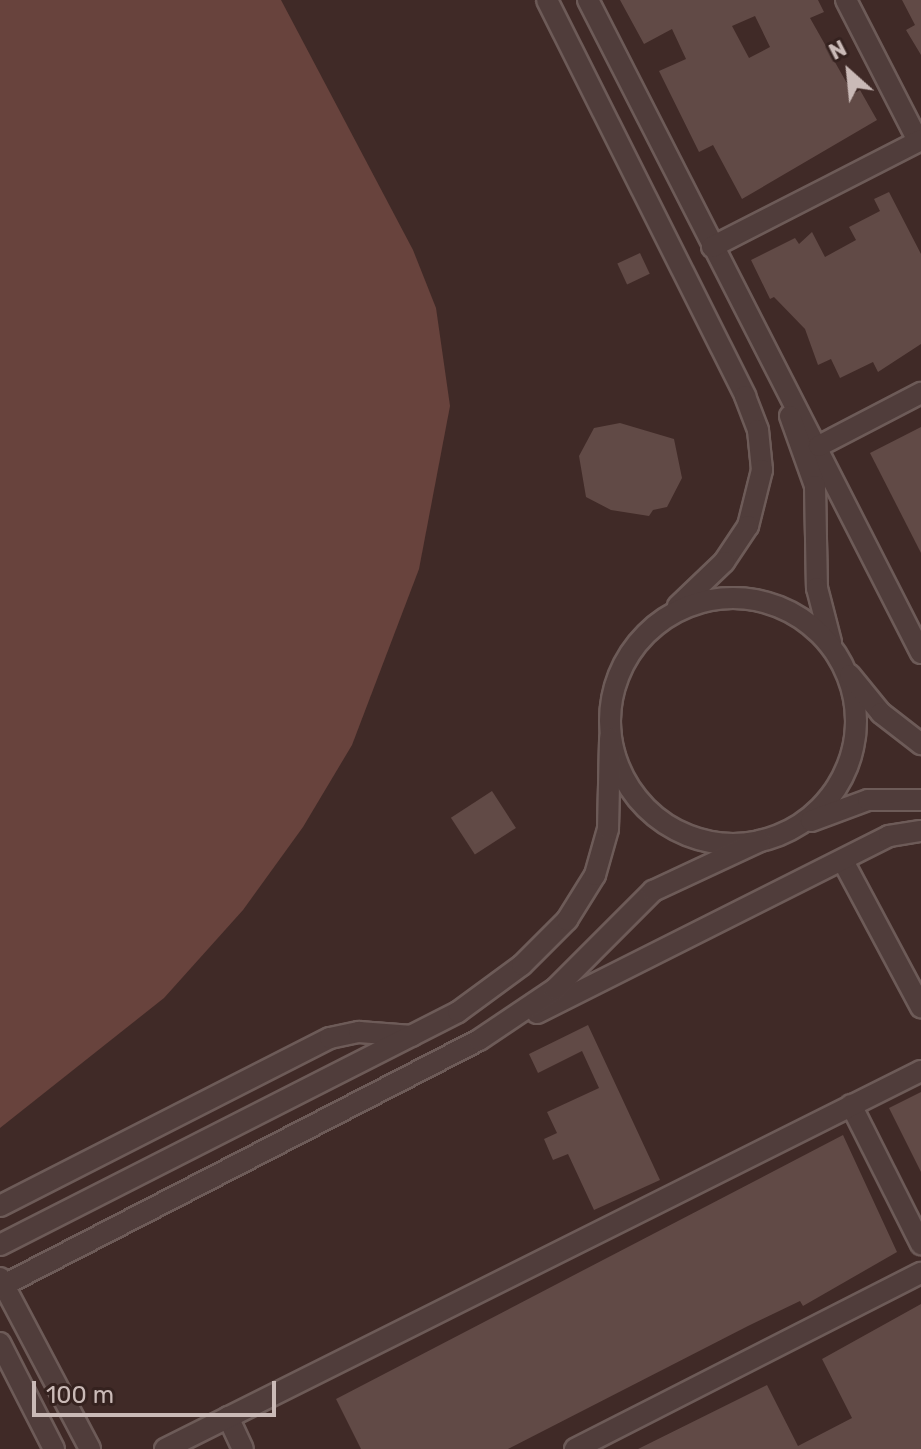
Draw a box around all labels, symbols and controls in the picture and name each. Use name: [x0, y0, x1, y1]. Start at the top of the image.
north arrow: [809, 32, 889, 112]
text: N: [825, 35, 851, 66]
scale bar: [36, 1365, 280, 1415]
text: 100 m: [46, 1381, 114, 1409]

